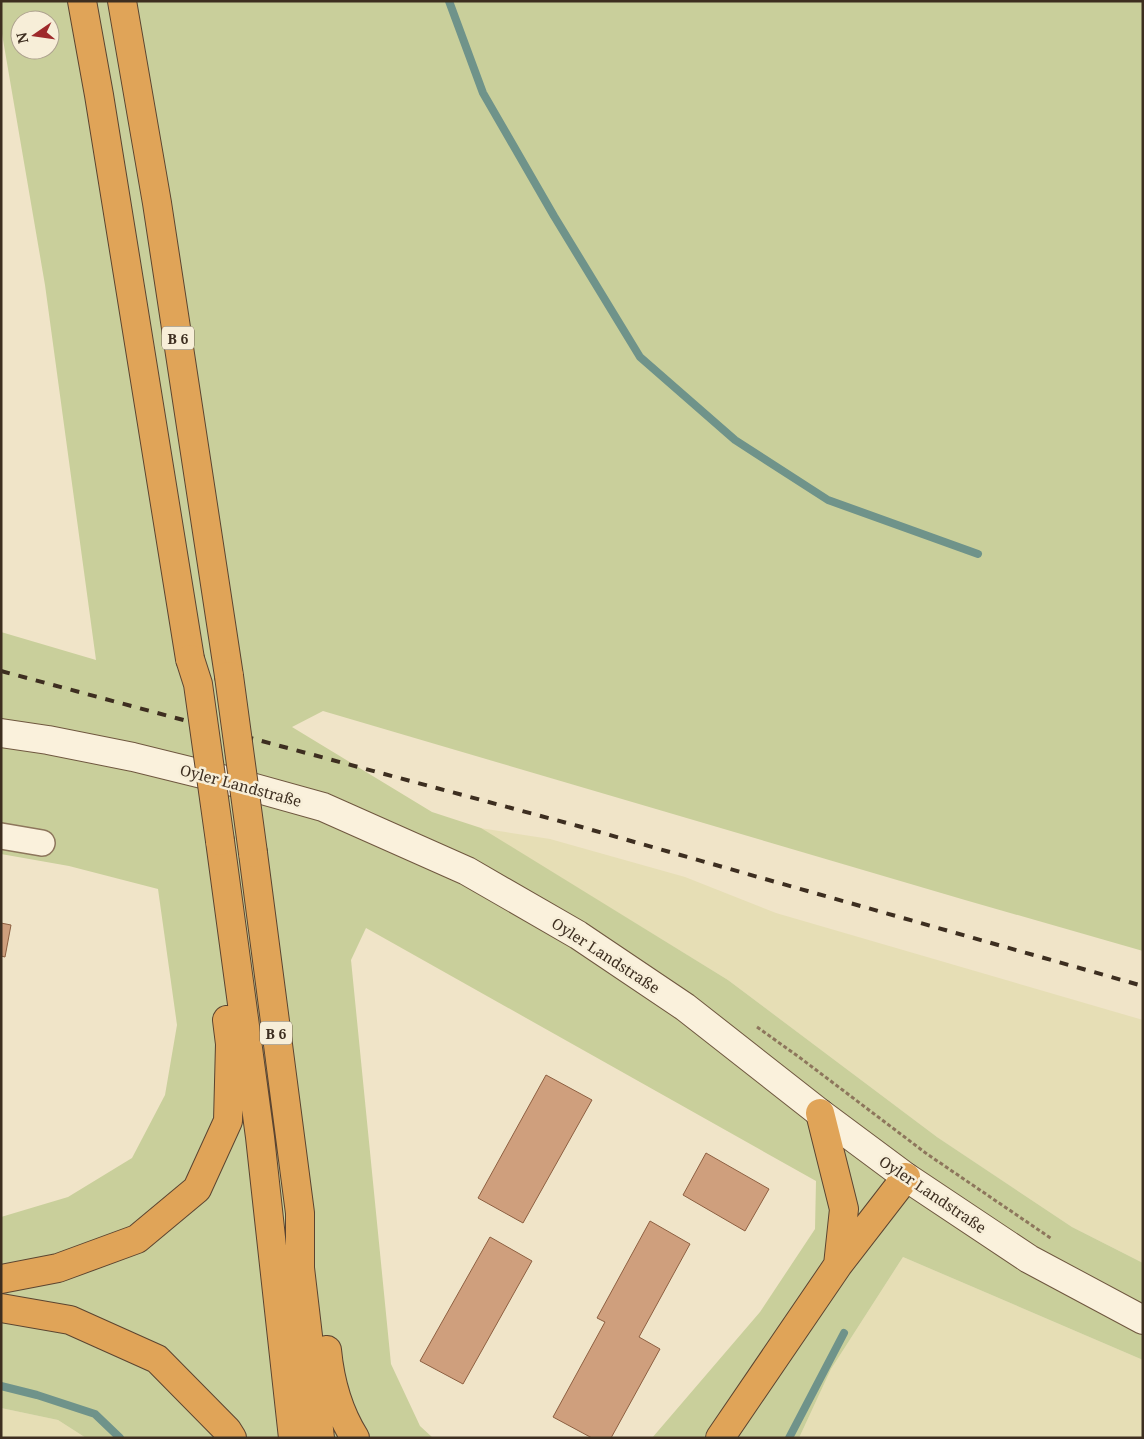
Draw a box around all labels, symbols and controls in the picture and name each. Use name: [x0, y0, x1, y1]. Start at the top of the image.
north arrow: [10, 10, 60, 60]
text: N: [11, 31, 32, 46]
road number: B 6: [162, 326, 194, 349]
street label: Oyler Landstraße: [178, 759, 304, 811]
street label: Oyler Landstraße: [548, 913, 664, 997]
road number: B 6: [260, 1021, 292, 1044]
street label: Oyler Landstraße: [876, 1151, 990, 1237]

